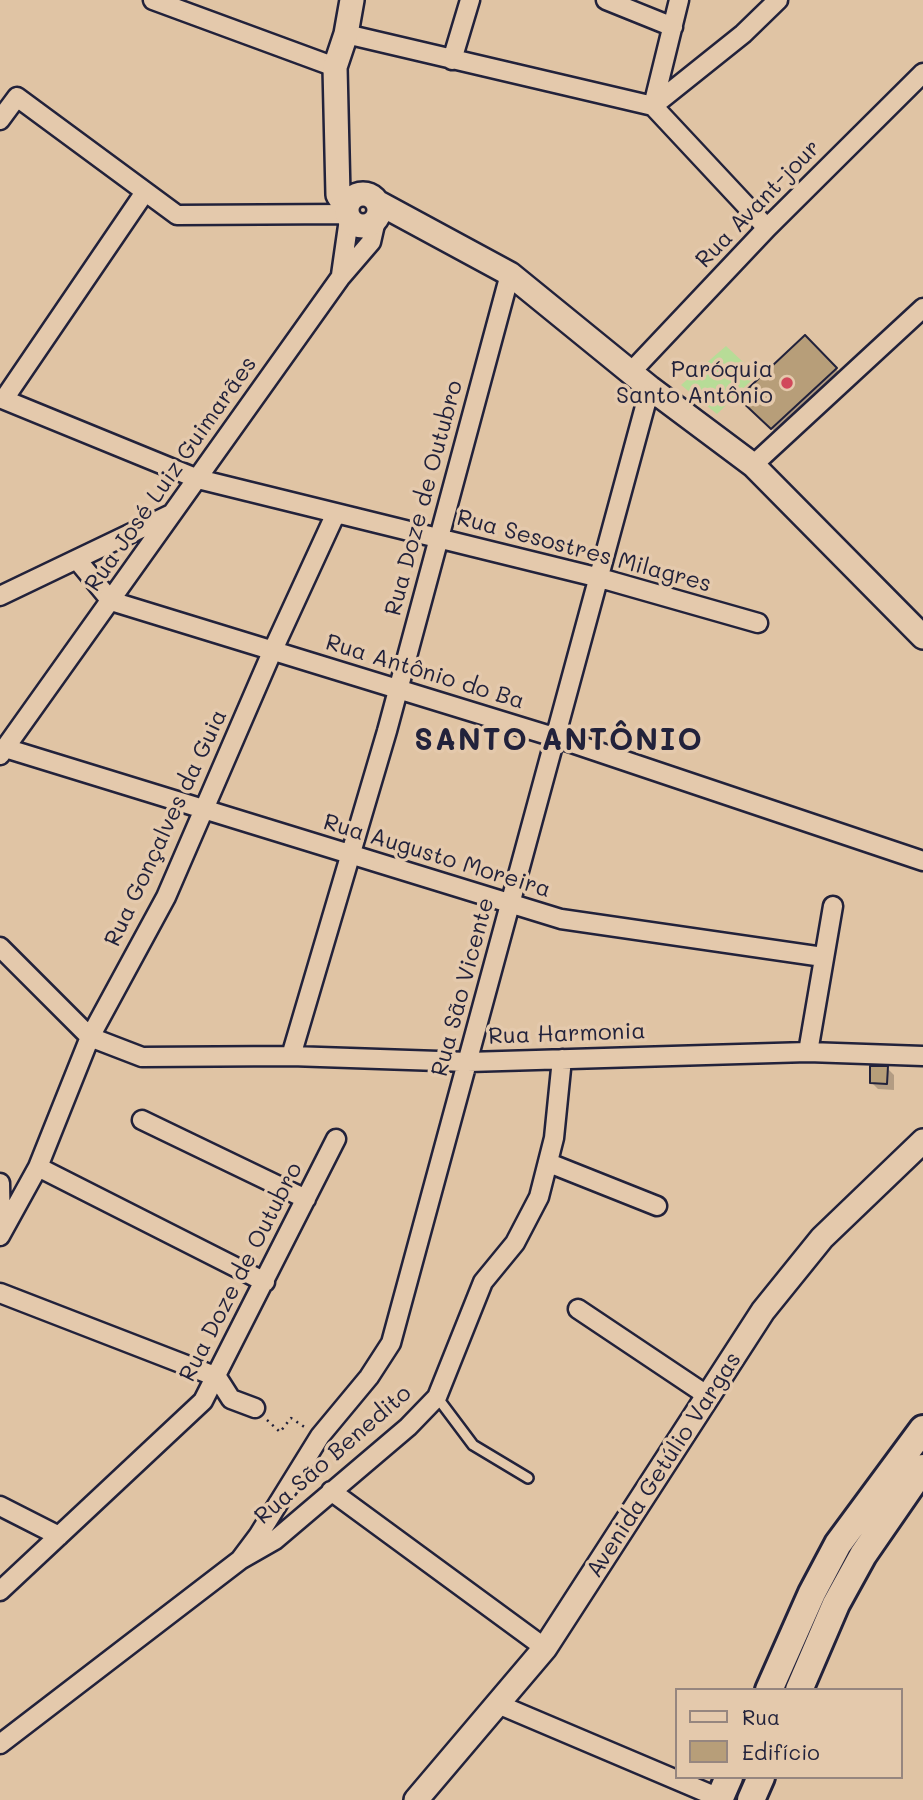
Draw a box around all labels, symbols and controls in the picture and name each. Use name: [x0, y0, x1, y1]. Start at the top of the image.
street label: Rua Avant-jour: [690, 134, 826, 274]
street label: Rua José Luiz Guimarães: [79, 351, 263, 597]
place label: Paróquia Santo Antônio: [616, 356, 773, 410]
marker: Paróquia Santo Antônio: [779, 375, 795, 391]
street label: Rua Doze de Outubro: [379, 377, 469, 619]
street label: Rua Sesostres Milagres: [454, 504, 714, 598]
street label: Rua Antônio do Ba: [322, 629, 528, 715]
street label: Rua Gonçalves da Guia: [99, 705, 233, 951]
district label: SANTO ANTÔNIO: [416, 723, 702, 759]
street label: Rua Augusto Moreira: [320, 808, 554, 904]
street label: Rua São Vicente: [426, 895, 500, 1079]
street label: Rua Harmonia: [488, 1017, 646, 1051]
street label: Rua Doze de Outubro: [174, 1158, 308, 1386]
street label: Avenida Getúlio Vargas: [581, 1347, 747, 1583]
street label: Rua São Benedito: [249, 1380, 417, 1530]
legend: [674, 1688, 902, 1779]
text: Rua: [742, 1703, 780, 1730]
text: Edifício: [742, 1738, 820, 1765]

